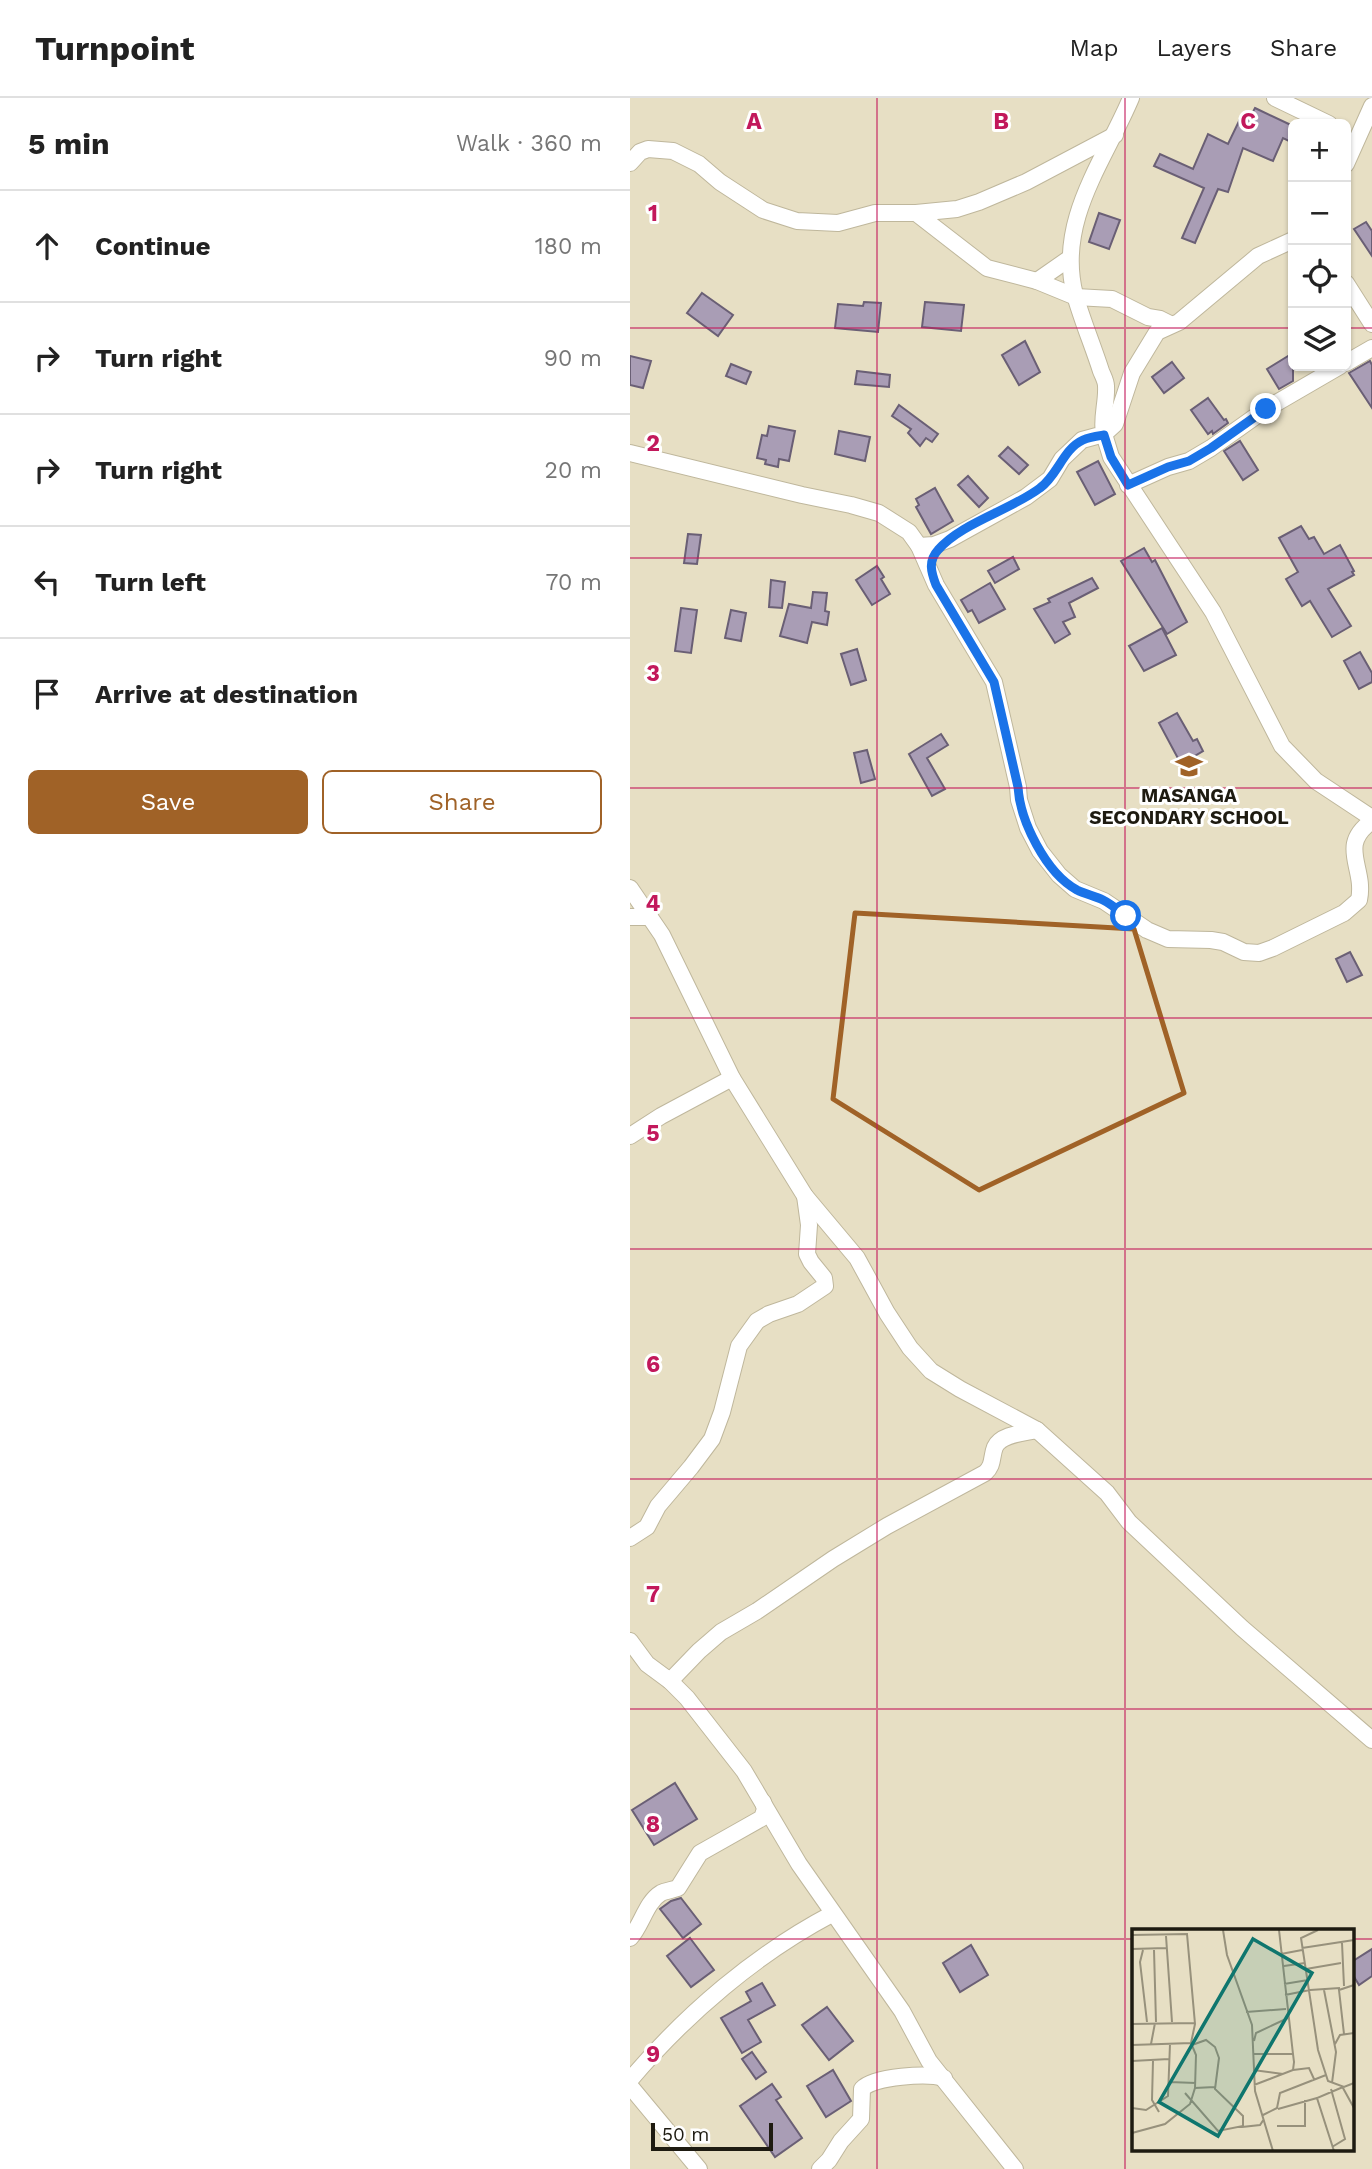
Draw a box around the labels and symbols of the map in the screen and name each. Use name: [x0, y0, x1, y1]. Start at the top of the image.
text: A: [746, 108, 762, 135]
text: B: [993, 108, 1009, 135]
text: C: [1240, 108, 1256, 135]
text: 1: [648, 200, 658, 227]
route end: [1250, 393, 1281, 424]
text: 2: [646, 430, 660, 457]
text: 3: [646, 660, 660, 687]
school or university icon: MASANGA SECONDARY SCHOOL: [1174, 751, 1204, 781]
place label: MASANGA SECONDARY SCHOOL: [1089, 784, 1289, 829]
text: 4: [646, 890, 661, 917]
route start: [1110, 900, 1141, 931]
text: 5: [646, 1120, 660, 1147]
text: 6: [646, 1351, 660, 1378]
text: 7: [646, 1581, 660, 1608]
text: 8: [646, 1811, 660, 1838]
inset map: [1132, 1929, 1354, 2152]
text: 9: [646, 2041, 660, 2068]
scale bar: [651, 2120, 774, 2152]

